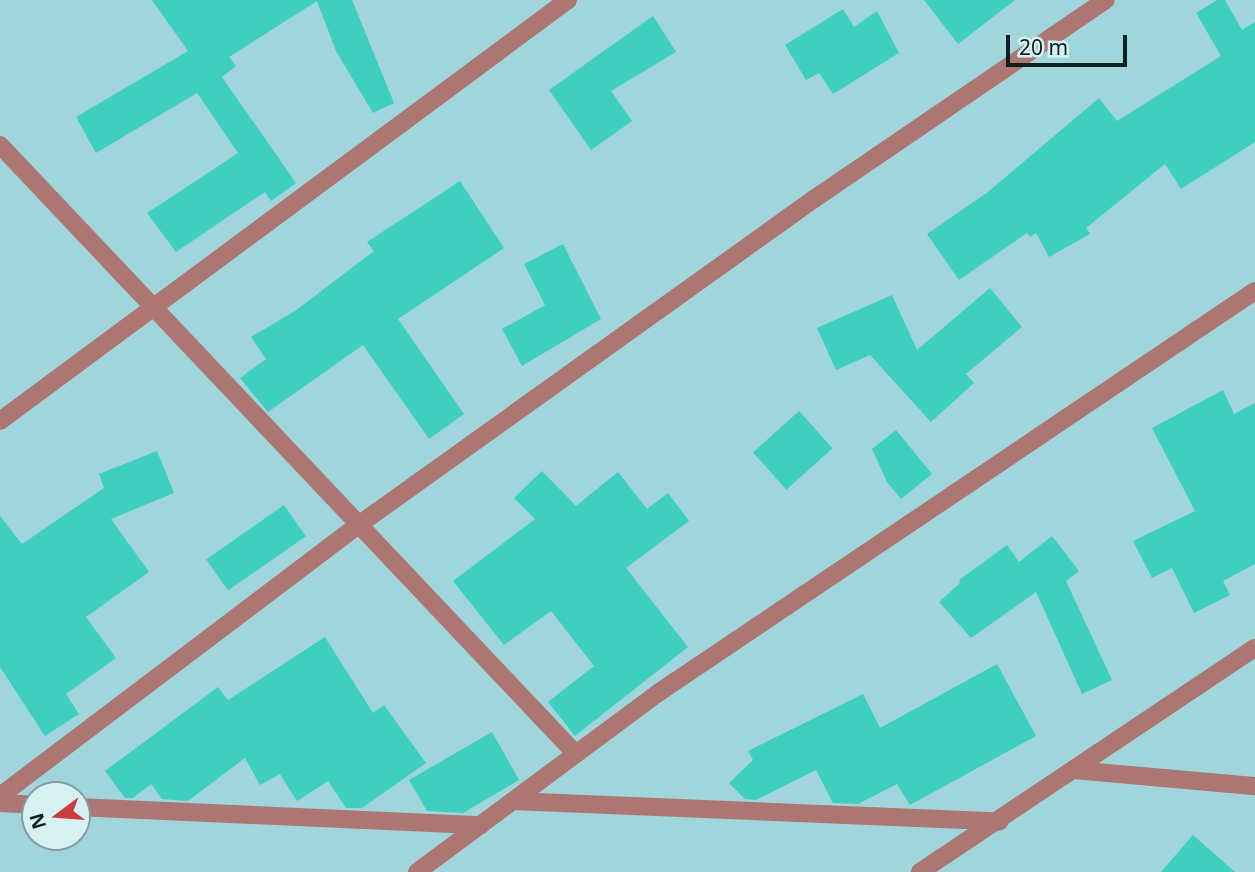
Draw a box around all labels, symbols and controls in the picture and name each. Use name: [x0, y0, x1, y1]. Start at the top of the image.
scale bar: [1010, 21, 1131, 65]
text: 20 m: [1019, 33, 1068, 61]
north arrow: [21, 781, 91, 851]
text: N: [23, 810, 52, 832]

